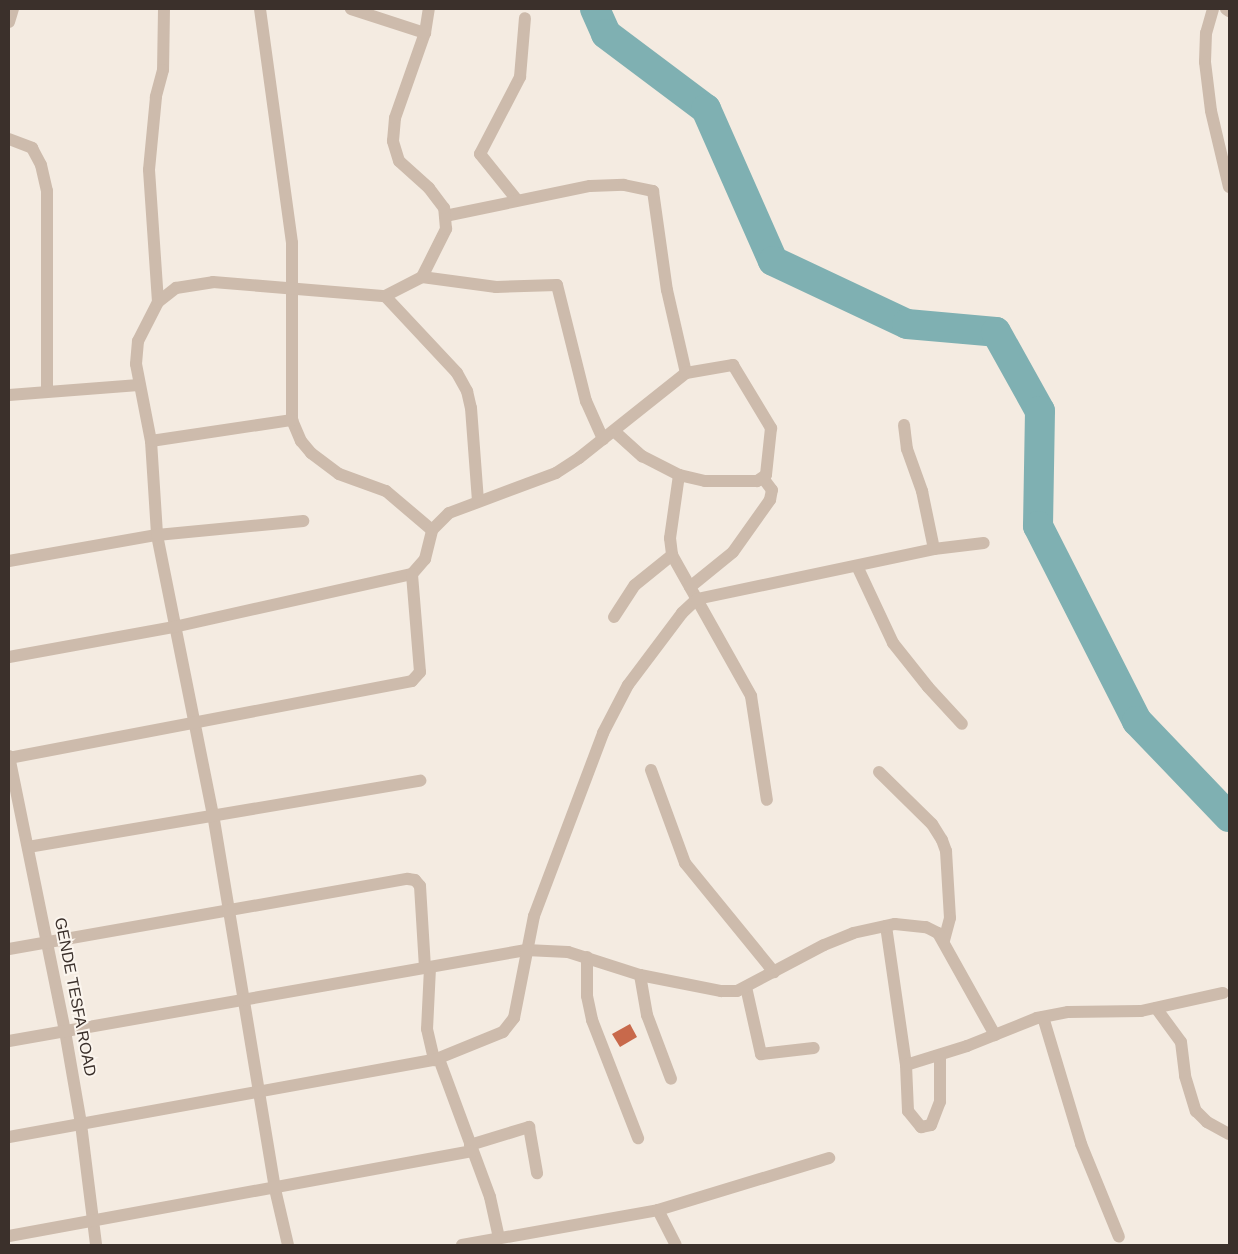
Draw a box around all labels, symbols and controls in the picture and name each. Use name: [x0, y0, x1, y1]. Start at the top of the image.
street label: GENDE TESFA ROAD: [50, 915, 100, 1079]

